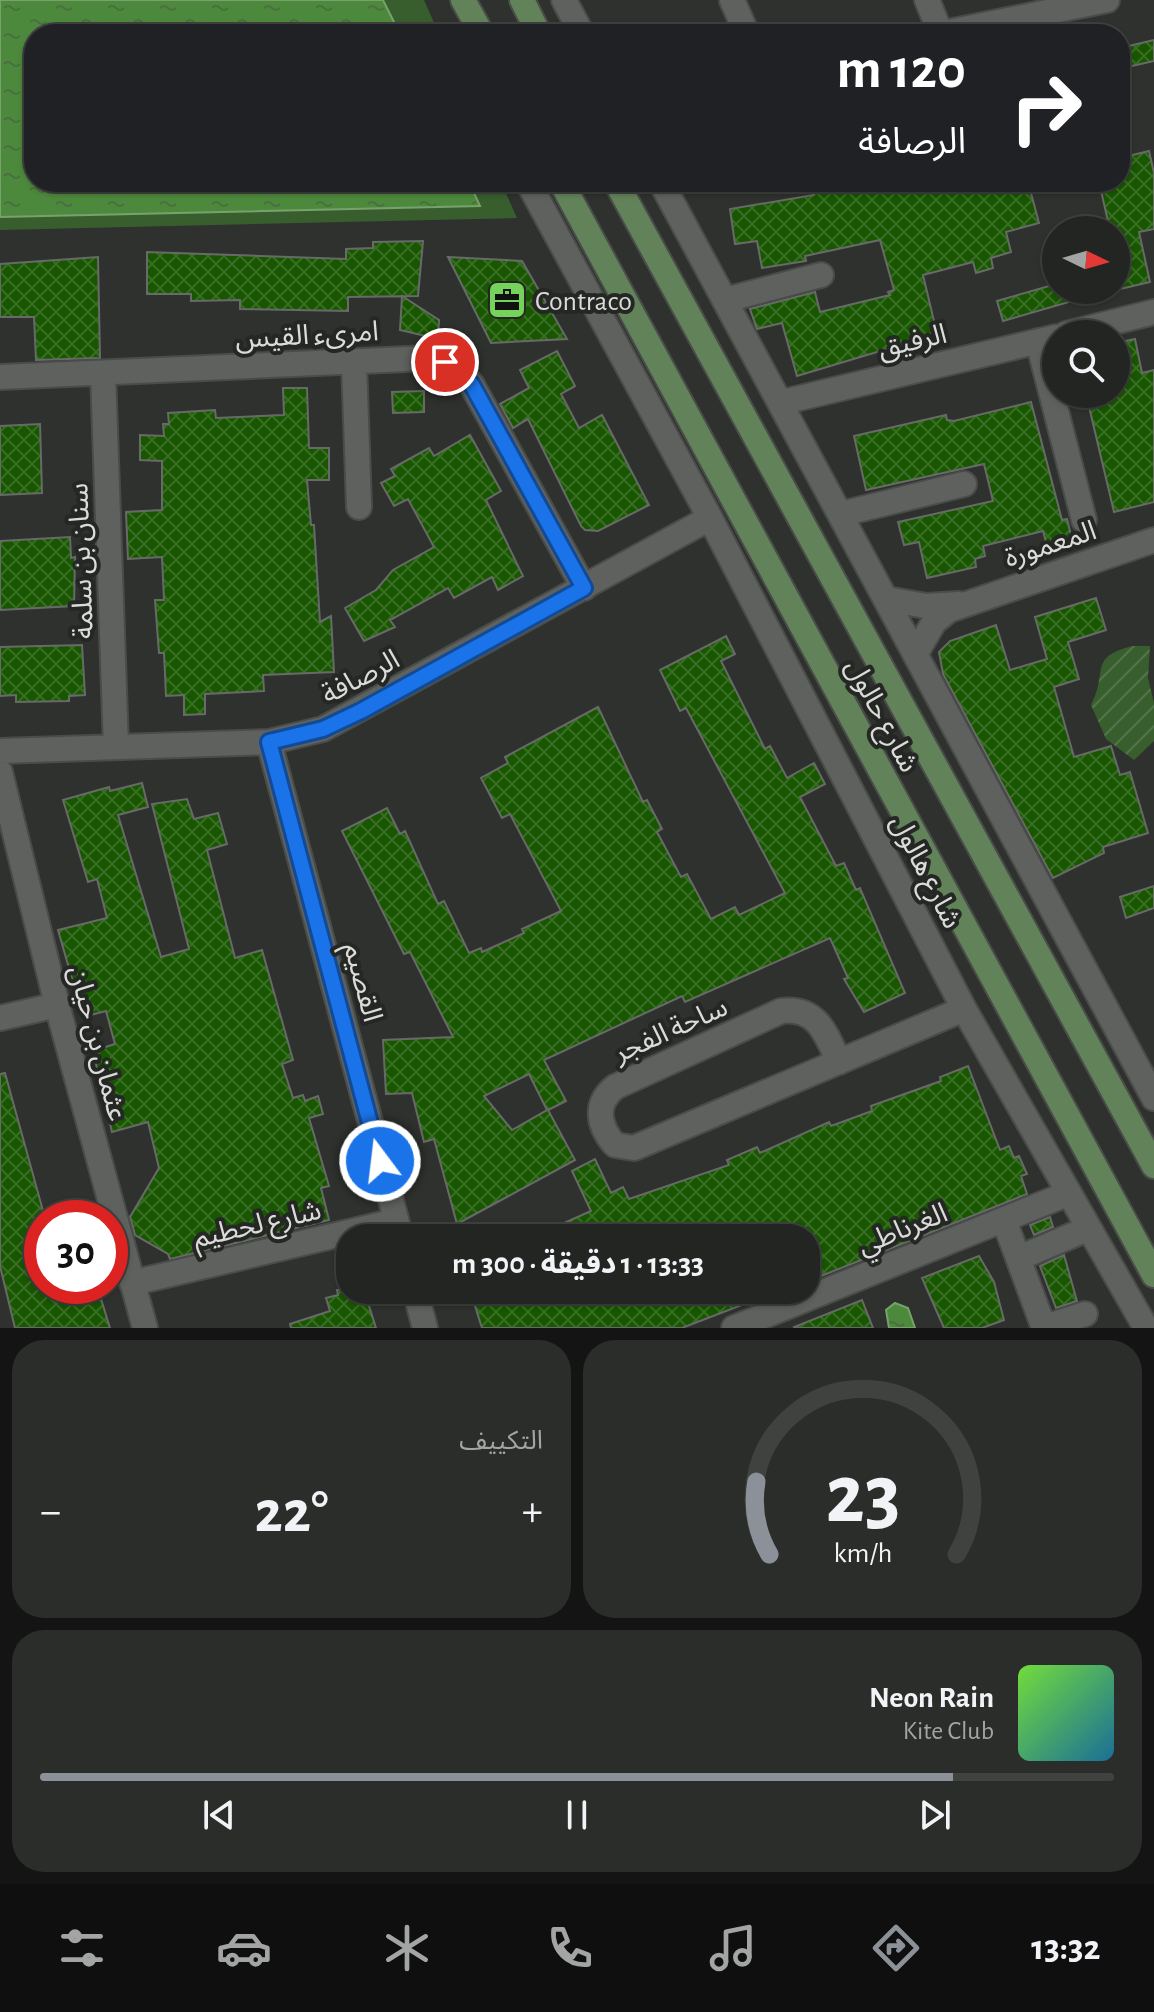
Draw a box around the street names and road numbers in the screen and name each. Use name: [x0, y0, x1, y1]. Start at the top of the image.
street label: امرىء القيس: [235, 318, 380, 355]
street label: الرفيق: [875, 320, 950, 365]
street label: سنان بن سلمة: [65, 482, 100, 639]
street label: المعمورة: [1001, 517, 1100, 574]
street label: الرصافة: [317, 646, 405, 711]
street label: شارع حالول: [835, 655, 923, 780]
street label: شارع هالول: [880, 811, 966, 935]
street label: القصيم: [332, 940, 386, 1027]
street label: عثمان بن حيان: [62, 963, 131, 1124]
street label: ساحة الفجر: [609, 993, 732, 1070]
street label: شارع لحطيم: [191, 1197, 325, 1259]
street label: الغرناطي: [854, 1199, 954, 1266]

